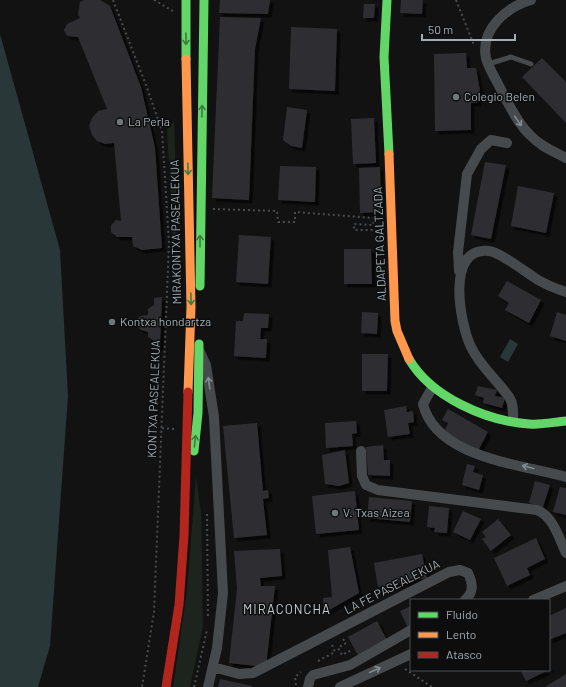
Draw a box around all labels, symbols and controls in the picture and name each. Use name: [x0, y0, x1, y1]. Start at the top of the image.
scale bar: [422, 16, 515, 42]
text: 50 m: [428, 22, 453, 36]
one-way arrow: [182, 32, 190, 45]
place label: Colegio Belen: [464, 89, 535, 103]
marker: Colegio Belen: [451, 92, 461, 102]
one-way arrow: [198, 105, 206, 118]
place label: La Perla: [128, 114, 170, 128]
one-way arrow: [514, 115, 522, 126]
marker: La Perla: [115, 117, 125, 127]
street label: MIRAKONTXA PASEALEKUA: [167, 160, 183, 304]
one-way arrow: [184, 162, 191, 175]
street label: ALDAPETA GALTZADA: [370, 187, 388, 301]
one-way arrow: [196, 235, 204, 248]
one-way arrow: [187, 292, 195, 305]
place label: Kontxa hondartza: [120, 314, 211, 328]
marker: Kontxa hondartza: [107, 317, 117, 327]
street label: KONTXA PASEALEKUA: [144, 340, 162, 458]
one-way arrow: [205, 377, 213, 390]
one-way arrow: [192, 435, 199, 448]
one-way arrow: [522, 463, 535, 470]
place label: V. Txas Aizea: [343, 505, 410, 519]
marker: V. Txas Aizea: [330, 508, 340, 518]
street label: LA FE PASEALEKUA: [342, 556, 442, 616]
legend: [410, 599, 550, 671]
district label: MIRACONCHA: [243, 601, 331, 617]
text: Fluido: [446, 607, 478, 621]
text: Lento: [446, 627, 476, 641]
text: Atasco: [446, 647, 482, 661]
one-way arrow: [369, 666, 381, 673]

